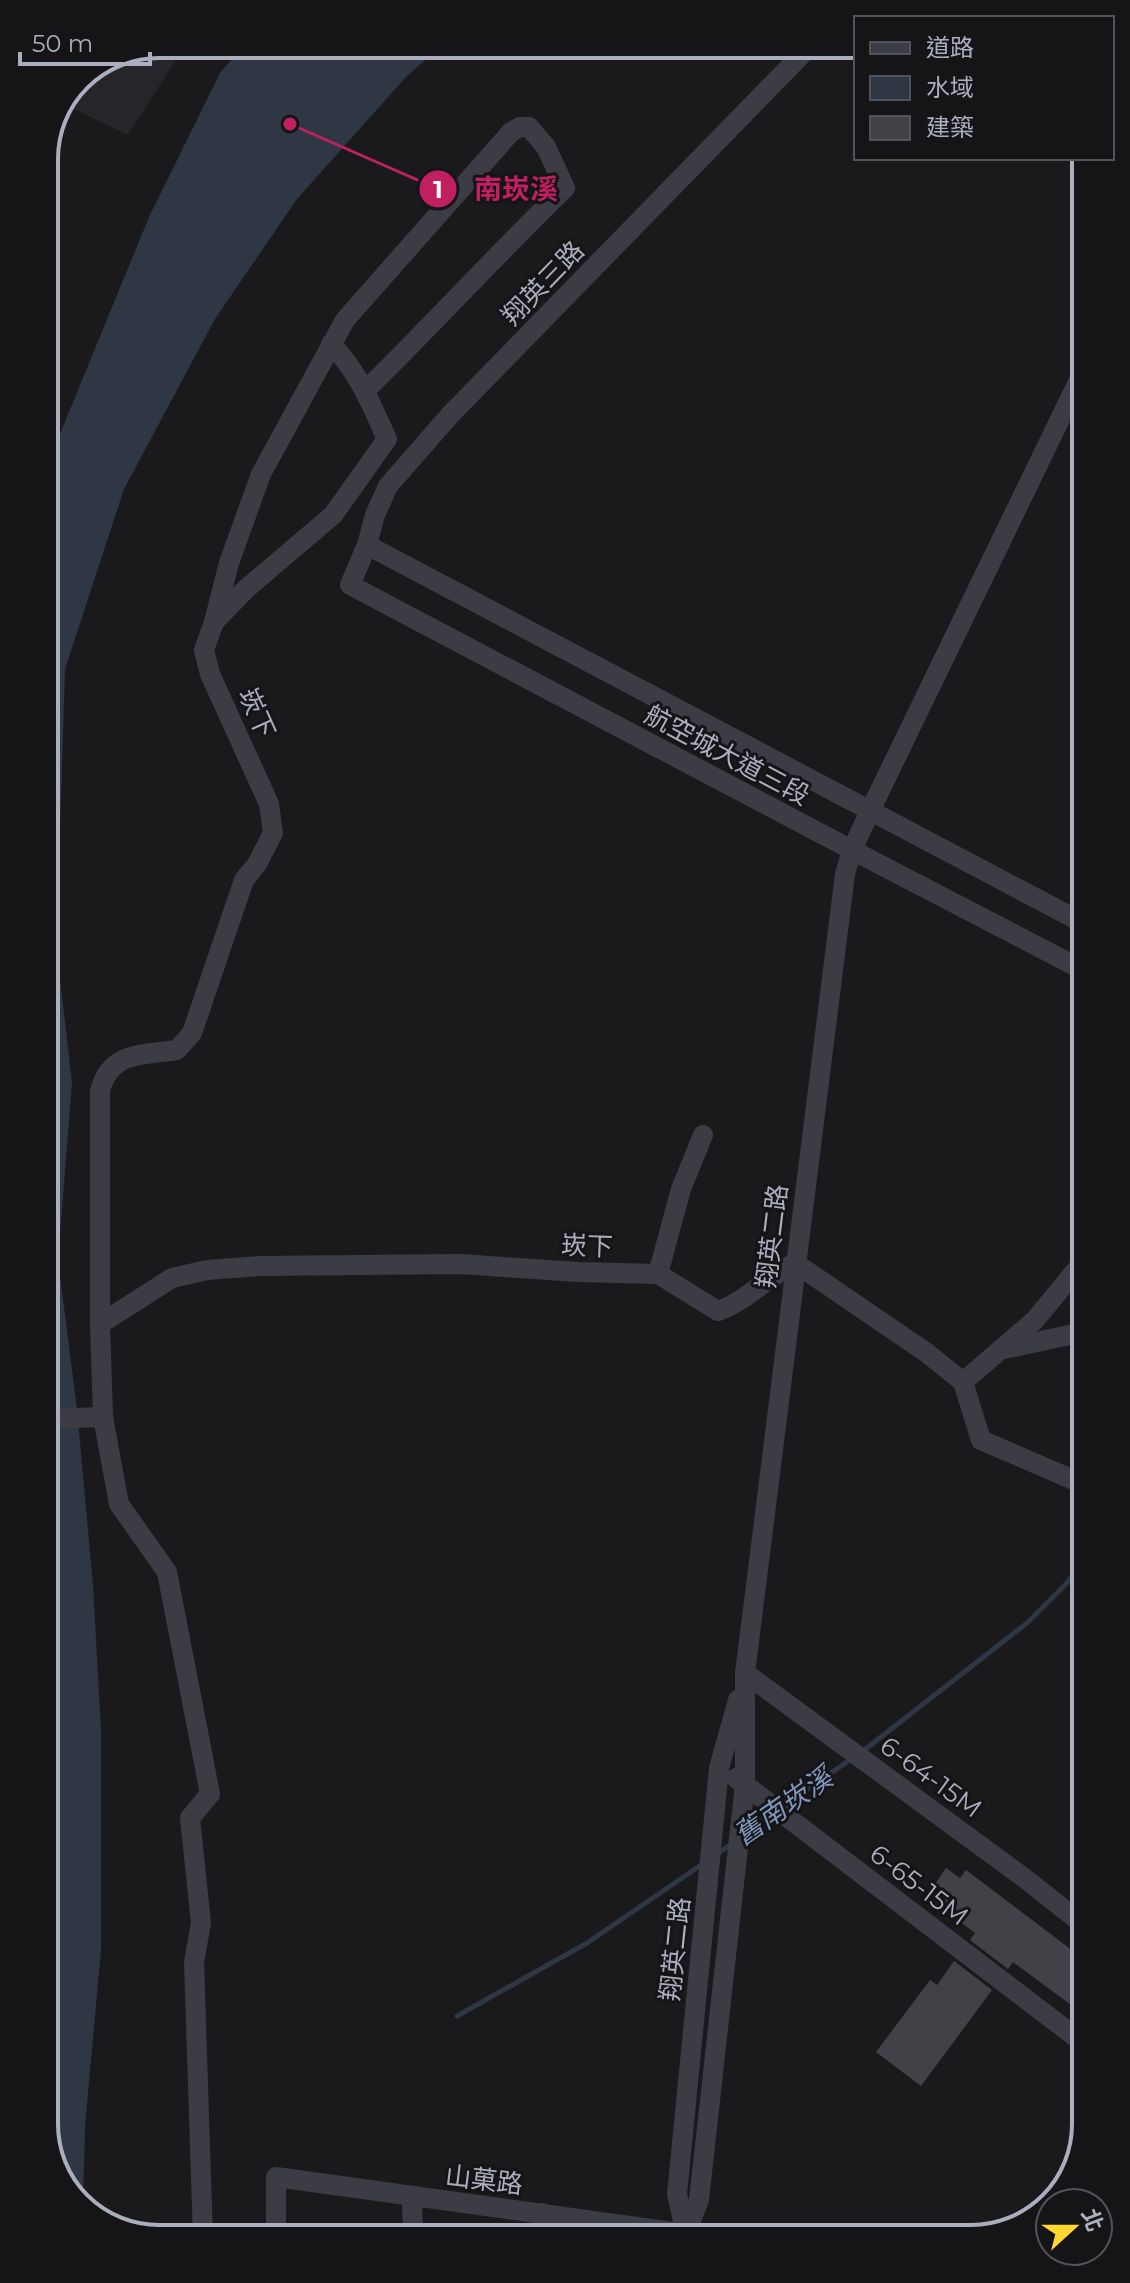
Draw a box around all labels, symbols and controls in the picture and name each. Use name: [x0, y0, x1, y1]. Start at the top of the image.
scale bar: [20, 16, 150, 66]
legend: [854, 16, 1114, 160]
text: 50 m: [32, 29, 93, 58]
text: 道路: [926, 33, 974, 62]
text: 水域: [926, 73, 974, 102]
text: 建築: [926, 113, 974, 142]
callout: 南崁溪: [418, 163, 574, 215]
text: 南崁溪: [474, 172, 558, 206]
text: 1: [433, 175, 443, 204]
street label: 翔英三路: [495, 234, 591, 332]
street label: 崁下: [232, 683, 282, 743]
street label: 航空城大道三段: [639, 698, 815, 812]
street label: 翔英二路: [750, 1182, 794, 1290]
street label: 崁下: [560, 1229, 614, 1263]
street label: 6-64-15M: [874, 1729, 988, 1825]
water label: 舊南崁溪: [727, 1758, 842, 1852]
street label: 6-65-15M: [863, 1838, 975, 1932]
street label: 翔英二路: [654, 1896, 696, 2002]
street label: 山菓路: [443, 2159, 525, 2201]
north arrow: [1034, 2187, 1114, 2267]
text: 北: [1076, 2205, 1109, 2235]

